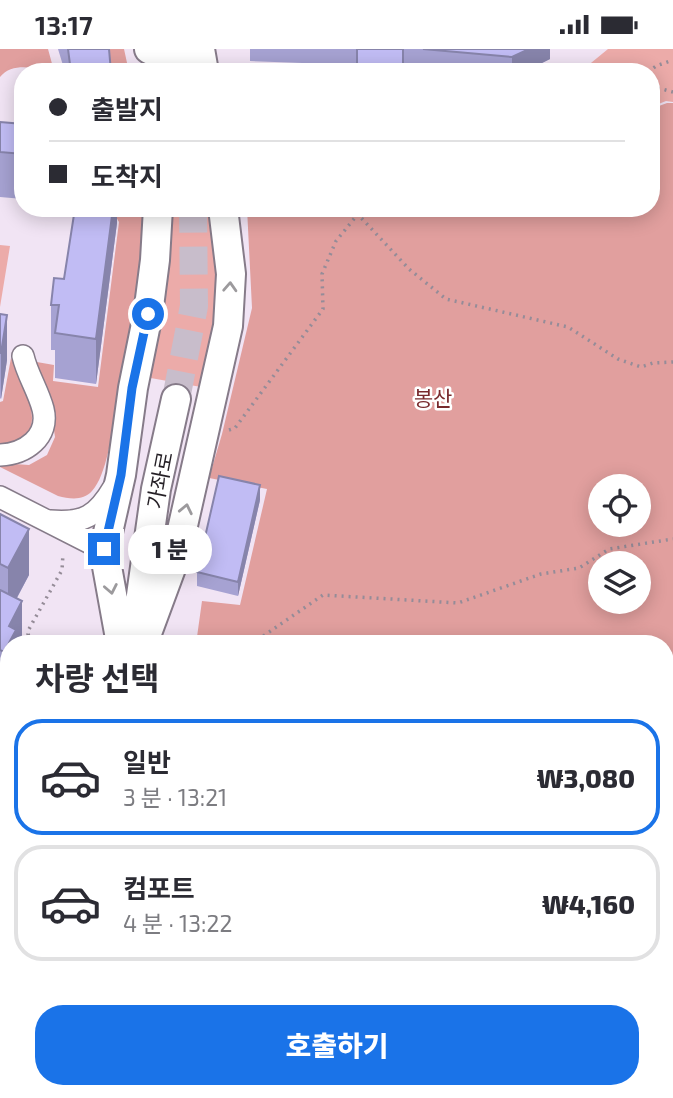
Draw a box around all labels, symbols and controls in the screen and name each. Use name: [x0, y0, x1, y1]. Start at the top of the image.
text: 13:17: [35, 9, 93, 40]
text: 출발지: [91, 93, 163, 124]
text: 도착지: [91, 160, 163, 191]
one-way arrow: [222, 281, 237, 292]
route start: [132, 298, 164, 330]
park label: 봉산: [414, 385, 452, 410]
street label: 가좌로: [141, 449, 177, 511]
map controls: [588, 474, 651, 614]
button: locate: [588, 474, 651, 537]
one-way arrow: [178, 503, 193, 515]
callout: 1 분: [128, 525, 212, 573]
route end: [88, 533, 120, 565]
text: 1 분: [152, 535, 188, 563]
button: layers: [588, 551, 651, 614]
one-way arrow: [103, 583, 118, 595]
text: 차량 선택: [35, 658, 160, 696]
icon: car: [39, 746, 102, 809]
text: 일반: [123, 746, 171, 777]
text: ₩3,080: [537, 762, 635, 793]
text: 3 분 · 13:21: [123, 783, 227, 811]
icon: car: [39, 872, 102, 935]
text: 컴포트: [123, 872, 195, 903]
text: ₩4,160: [542, 888, 635, 919]
text: 4 분 · 13:22: [123, 909, 232, 937]
button: 호출하기: [35, 1005, 639, 1085]

